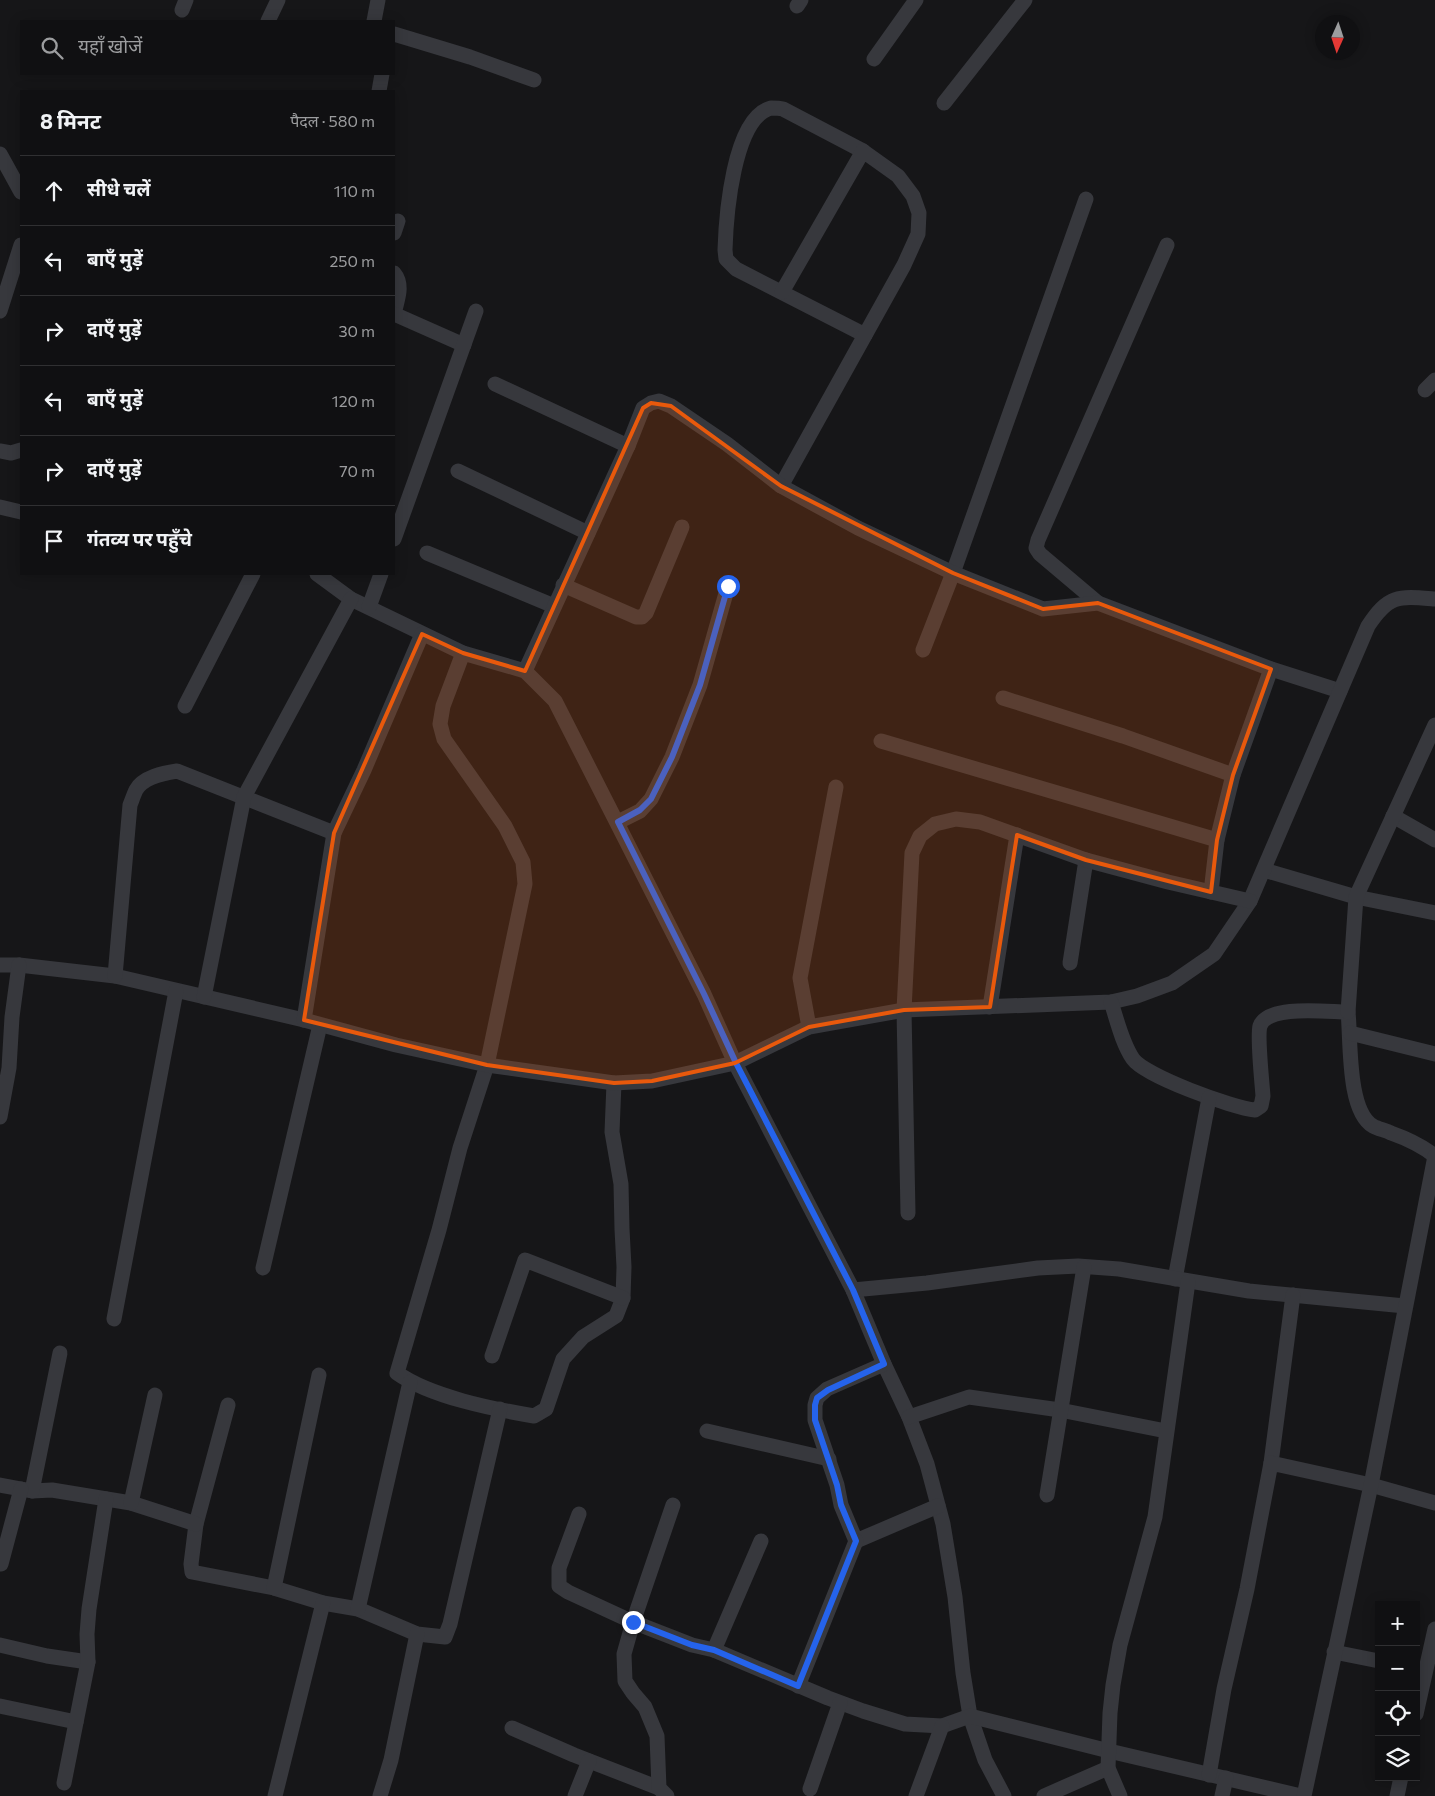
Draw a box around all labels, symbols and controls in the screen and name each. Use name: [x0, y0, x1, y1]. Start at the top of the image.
north arrow: [1315, 15, 1360, 60]
search box: [20, 20, 395, 75]
icon: search: [38, 34, 66, 62]
text: यहाँ खोजें: [78, 34, 142, 57]
text: 8 मिनट: [40, 108, 101, 133]
text: पैदल · 580 m: [290, 111, 375, 130]
icon: ahead: [40, 177, 68, 205]
text: सीधे चलें: [87, 177, 151, 200]
text: 110 m: [334, 181, 375, 200]
icon: left: [40, 247, 68, 275]
text: बाएँ मुड़ें: [87, 247, 143, 270]
text: 250 m: [329, 251, 375, 270]
icon: right: [40, 317, 68, 345]
text: दाएँ मुड़ें: [87, 317, 142, 340]
text: 30 m: [338, 321, 375, 340]
icon: left: [40, 387, 68, 415]
text: बाएँ मुड़ें: [87, 387, 143, 410]
text: 120 m: [332, 391, 375, 410]
icon: right: [40, 457, 68, 485]
text: दाएँ मुड़ें: [87, 457, 142, 480]
text: 70 m: [339, 461, 375, 480]
icon: arrive: [40, 527, 68, 555]
text: गंतव्य पर पहुँचे: [87, 527, 192, 550]
route start: [717, 575, 740, 598]
map controls: [1375, 1601, 1420, 1781]
button: +: [1375, 1601, 1420, 1646]
route end: [622, 1611, 645, 1634]
button: −: [1375, 1646, 1420, 1691]
button: locate: [1375, 1691, 1420, 1736]
button: layers: [1375, 1736, 1420, 1781]

